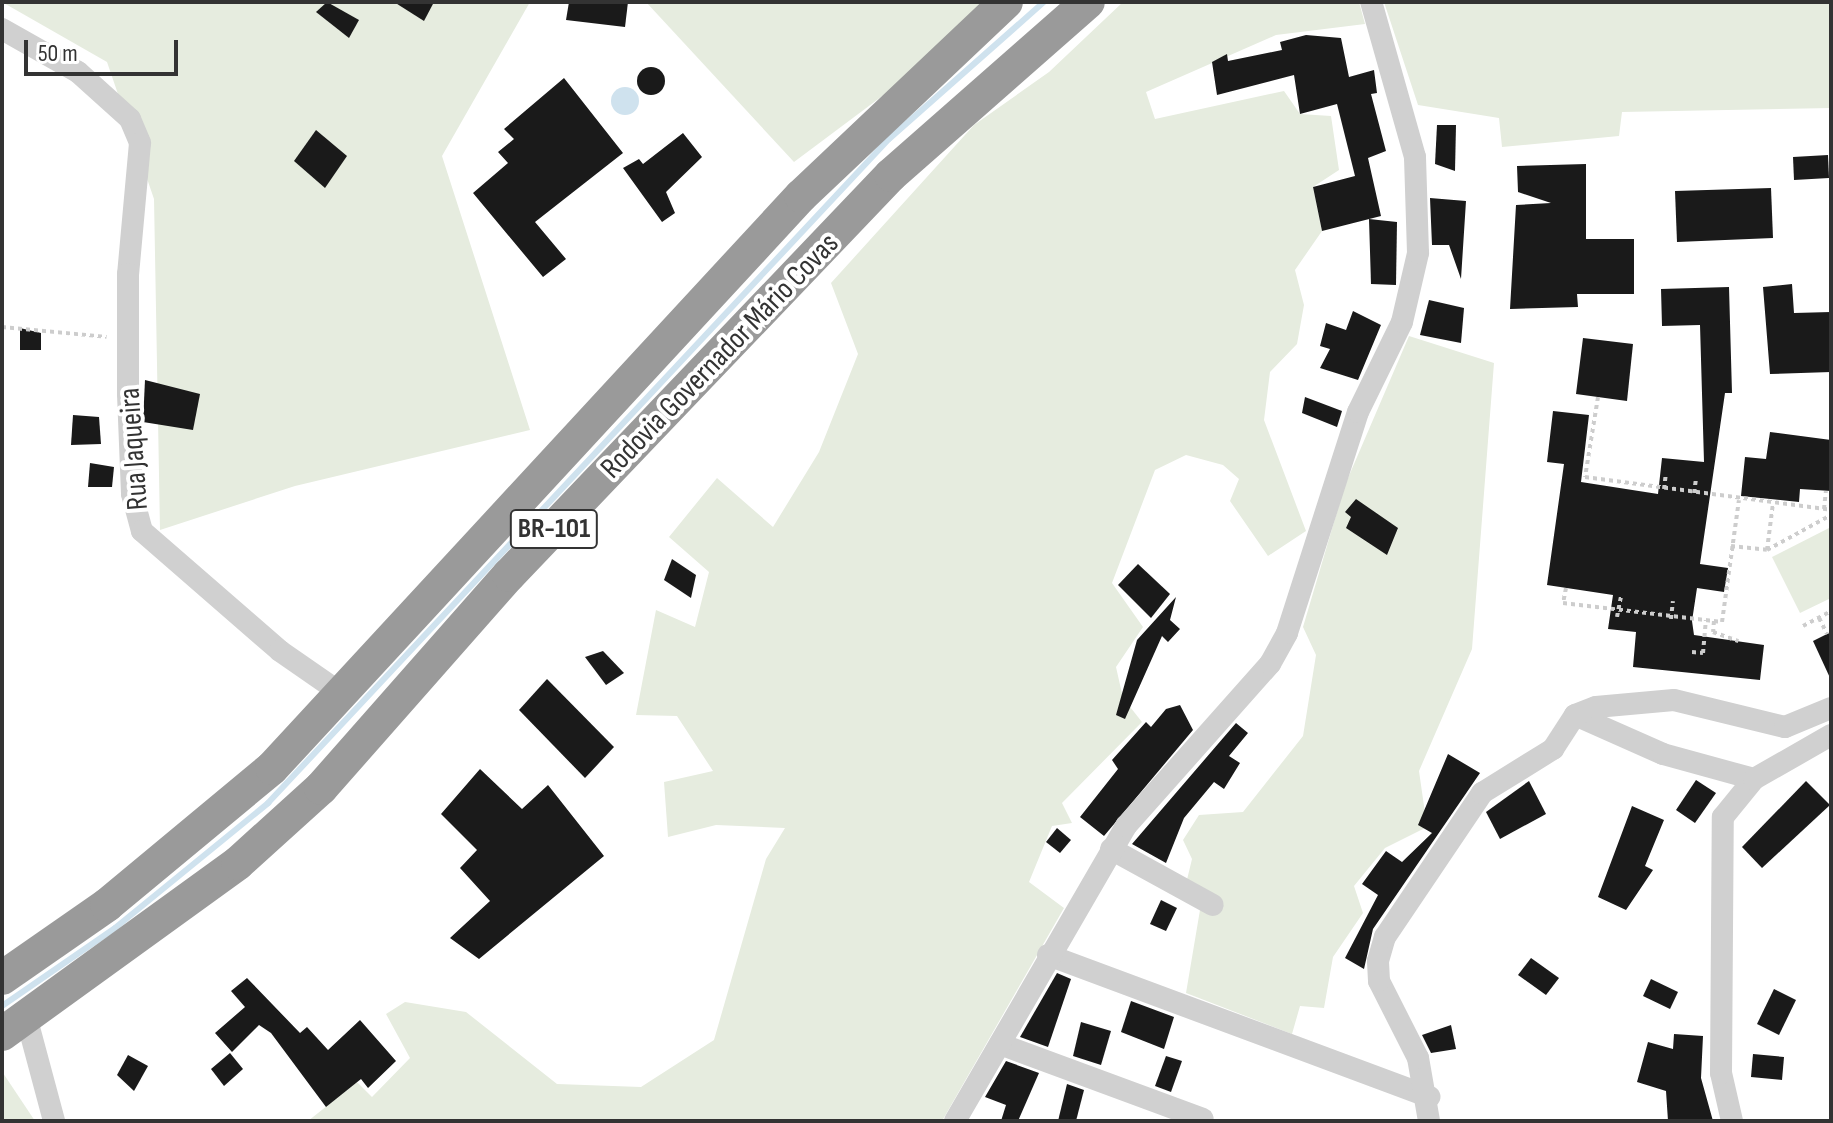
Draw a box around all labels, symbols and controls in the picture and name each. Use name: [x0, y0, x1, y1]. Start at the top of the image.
scale bar: [28, 24, 182, 74]
text: 50 m: [38, 39, 78, 68]
street label: Rodovia Governador Mário Covas: [593, 226, 847, 486]
street label: Rua Jaqueira: [112, 387, 156, 511]
road number: BR-101: [508, 505, 600, 553]

